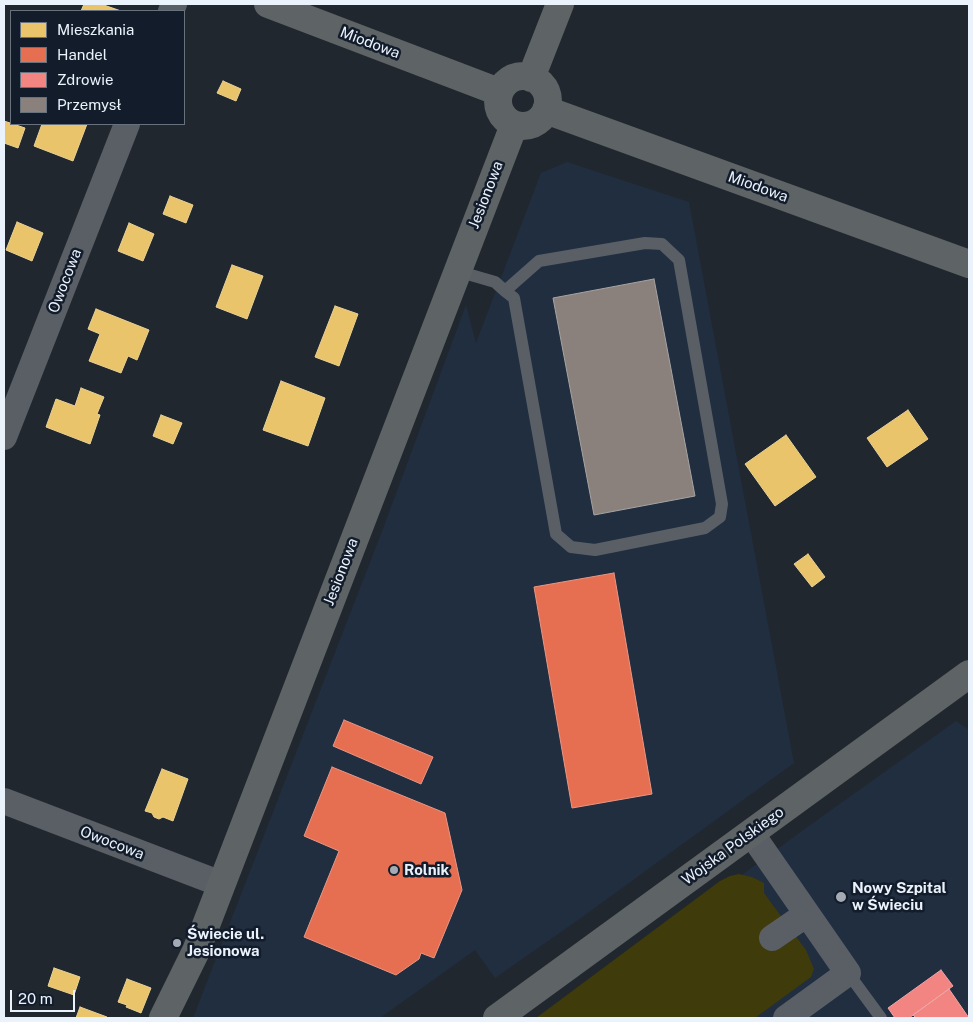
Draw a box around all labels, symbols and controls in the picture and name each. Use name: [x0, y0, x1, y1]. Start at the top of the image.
legend: [10, 10, 185, 125]
text: Mieszkania: [57, 21, 134, 38]
street label: Miodowa: [338, 23, 402, 63]
text: Handel: [57, 46, 107, 63]
text: Zdrowie: [57, 71, 113, 88]
text: Przemysł: [57, 96, 122, 113]
street label: Jesionowa: [465, 159, 507, 231]
street label: Miodowa: [725, 168, 791, 206]
street label: Owocowa: [45, 246, 85, 316]
street label: Jesionowa: [320, 536, 362, 608]
street label: Wojska Polskiego: [678, 803, 788, 889]
street label: Owocowa: [77, 823, 147, 863]
place label: Rolnik: [404, 861, 449, 879]
marker: Rolnik: [388, 864, 400, 876]
place label: Nowy Szpital w Świeciu: [852, 879, 946, 914]
marker: Nowy Szpital w Świeciu: [834, 890, 848, 904]
place label: Świecie ul. Jesionowa: [187, 925, 264, 960]
marker: Świecie ul. Jesionowa: [171, 937, 183, 949]
scale bar: [12, 980, 78, 1012]
text: 20 m: [18, 990, 53, 1007]

